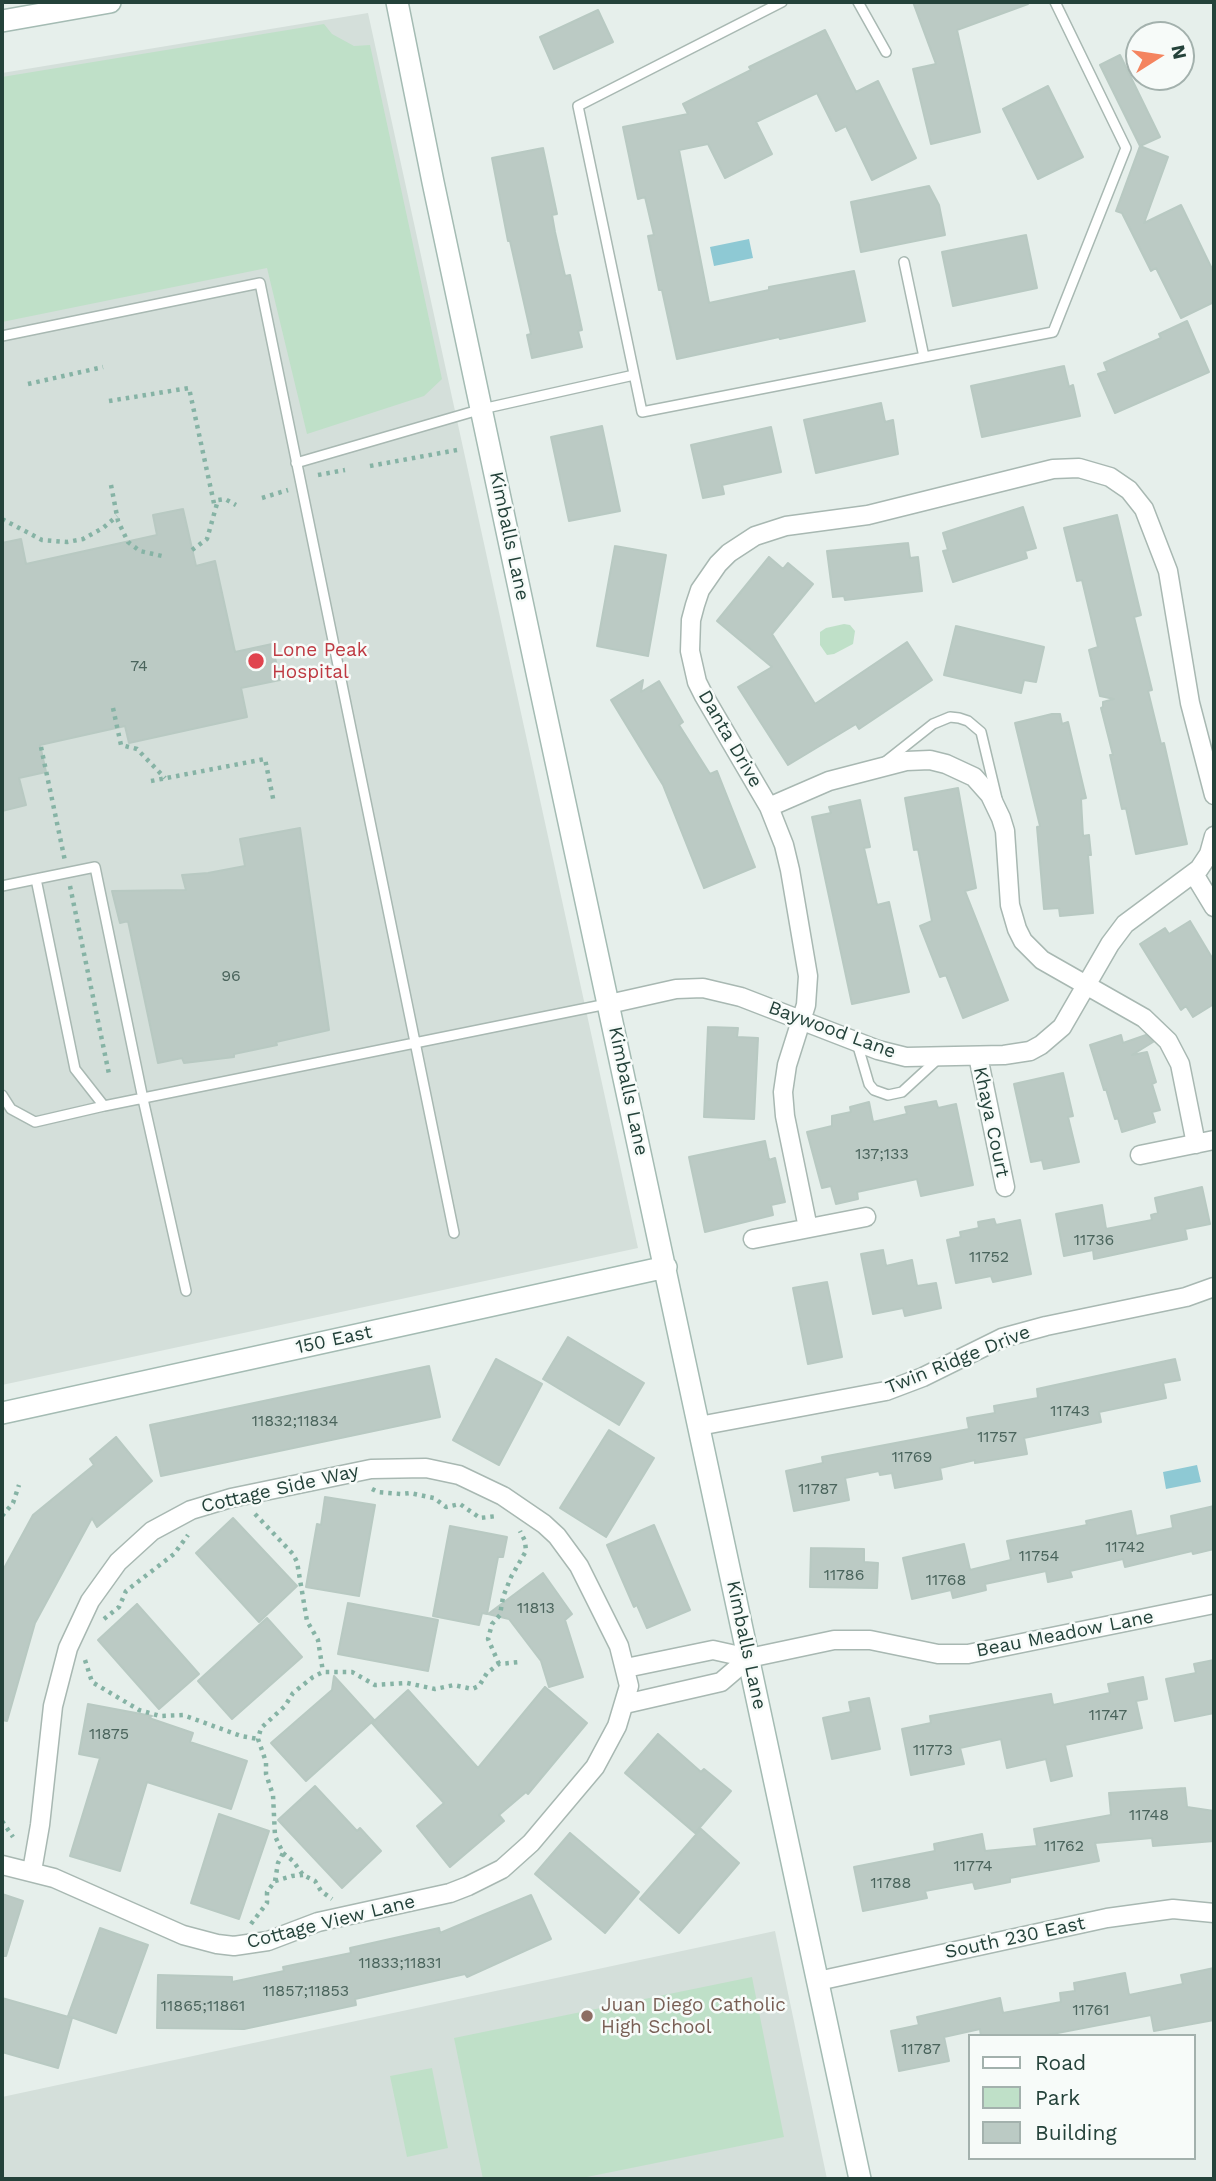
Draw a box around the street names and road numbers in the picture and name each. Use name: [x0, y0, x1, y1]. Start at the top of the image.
street label: Kimballs Lane: [484, 469, 534, 603]
street label: Danta Drive: [693, 686, 767, 792]
street label: Baywood Lane: [765, 996, 899, 1064]
street label: Kimballs Lane: [603, 1024, 653, 1158]
street label: Khaya Court: [968, 1065, 1014, 1179]
street label: 150 East: [294, 1321, 374, 1359]
street label: Twin Ridge Drive: [882, 1321, 1034, 1399]
street label: Cottage Side Way: [199, 1460, 361, 1518]
street label: Kimballs Lane: [721, 1578, 771, 1712]
street label: Beau Meadow Lane: [974, 1606, 1156, 1662]
street label: Cottage View Lane: [245, 1890, 417, 1954]
street label: South 230 East: [943, 1912, 1087, 1964]

